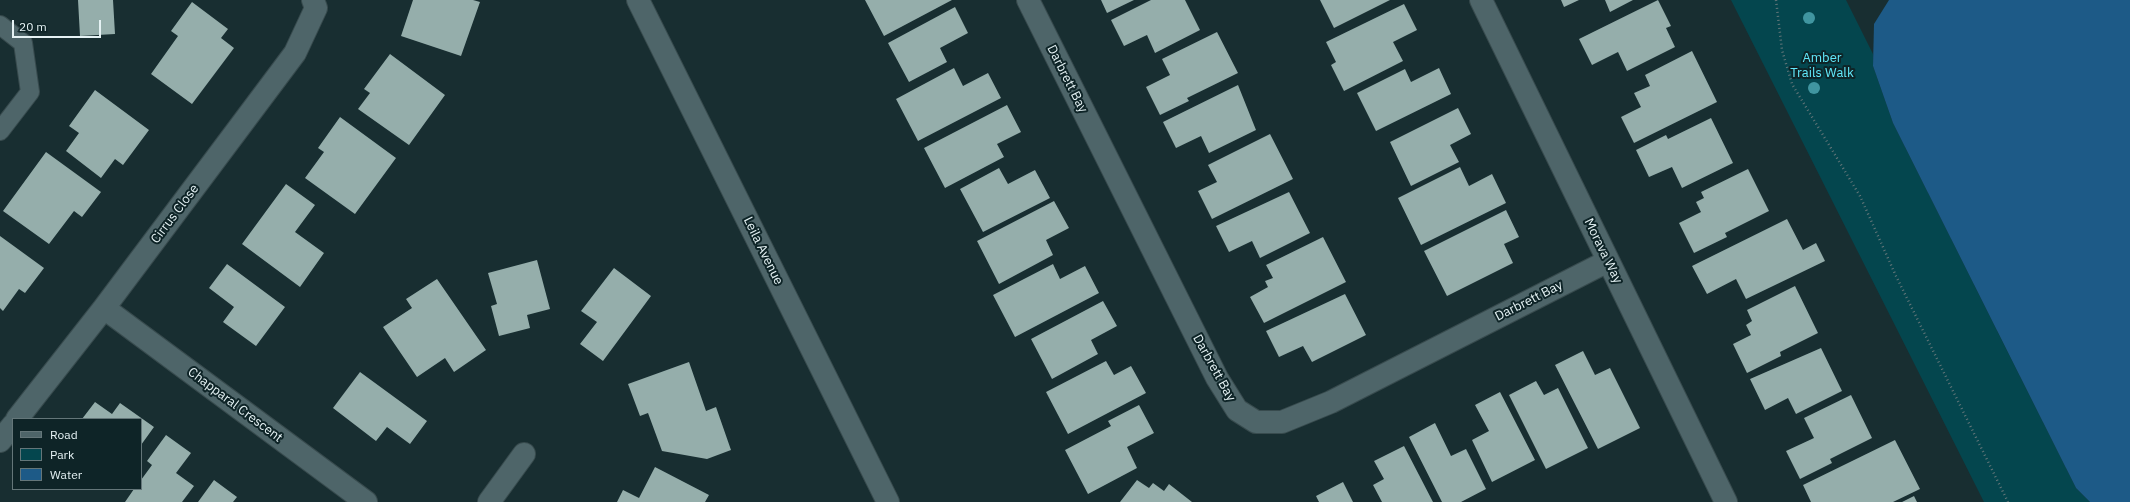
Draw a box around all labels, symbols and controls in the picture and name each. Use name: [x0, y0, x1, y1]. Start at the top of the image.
scale bar: [14, 12, 103, 38]
text: 20 m: [19, 19, 47, 34]
street label: Darbrett Bay: [1043, 43, 1091, 115]
park label: Amber Trails Walk: [1790, 50, 1854, 81]
street label: Cirrus Close: [148, 181, 202, 247]
street label: Leila Avenue: [740, 214, 786, 288]
street label: Morava Way: [1581, 216, 1625, 286]
street label: Darbrett Bay: [1493, 277, 1565, 325]
street label: Darbrett Bay: [1189, 332, 1239, 404]
street label: Chapparal Crescent: [185, 364, 285, 446]
legend: [12, 418, 142, 490]
text: Road: [50, 427, 78, 442]
text: Park: [50, 447, 74, 462]
text: Water: [50, 467, 82, 482]

